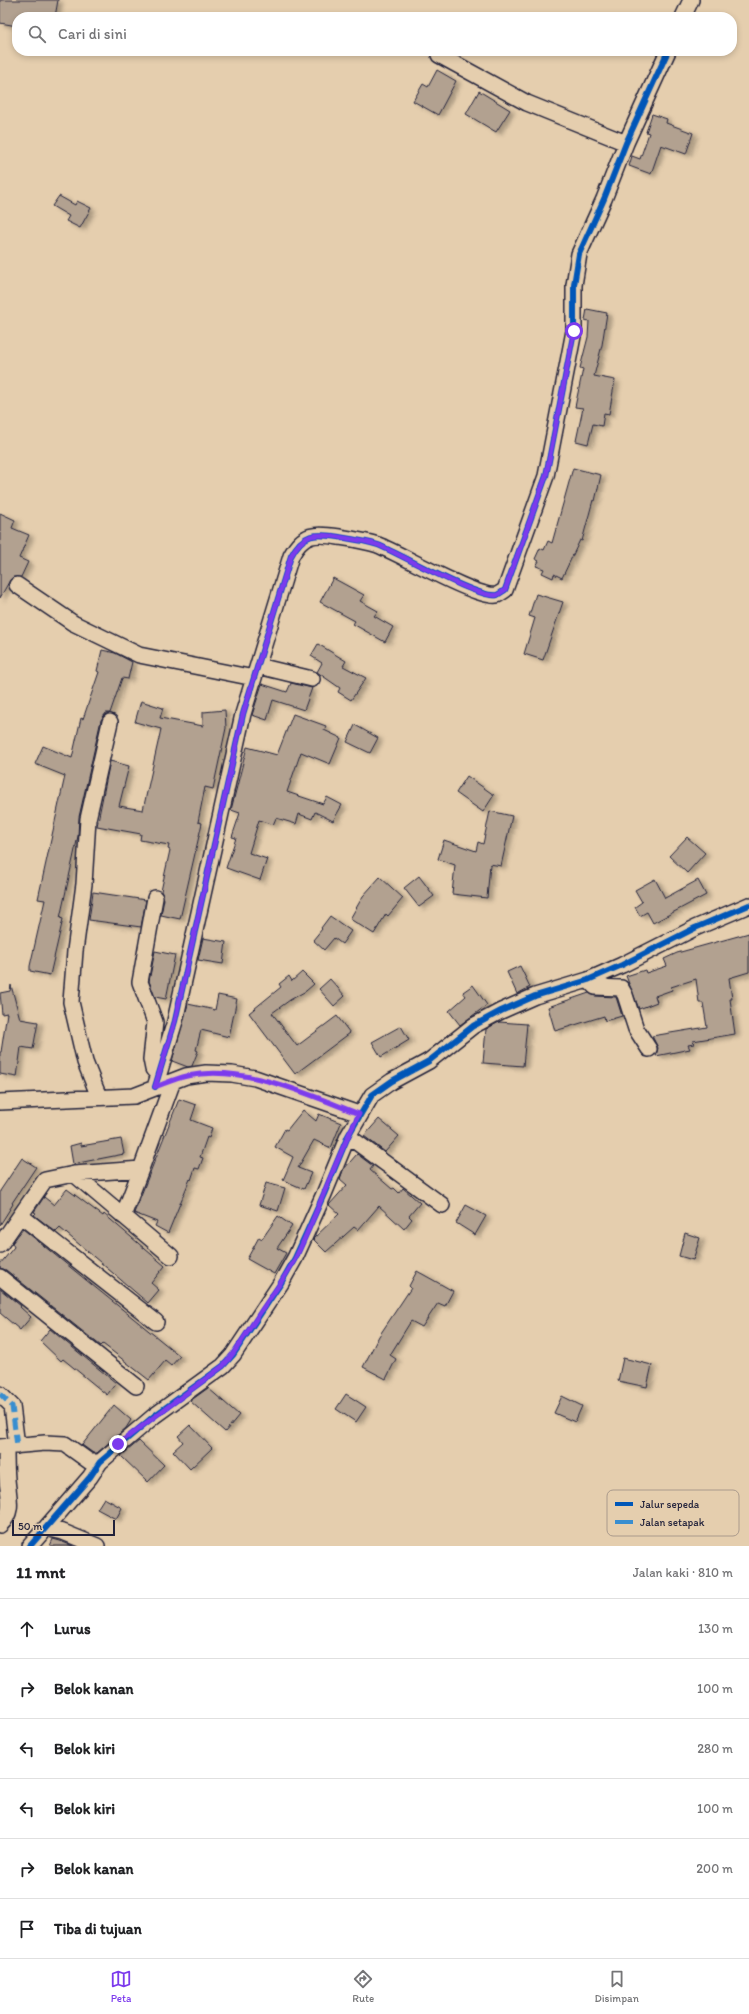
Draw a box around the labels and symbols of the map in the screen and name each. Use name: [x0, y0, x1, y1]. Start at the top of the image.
route start: [565, 322, 583, 340]
route end: [109, 1435, 127, 1453]
legend: [607, 1490, 739, 1536]
text: Jalur sepeda: [640, 1498, 700, 1511]
text: Jalan setapak: [640, 1516, 705, 1529]
scale bar: [12, 1518, 115, 1537]

